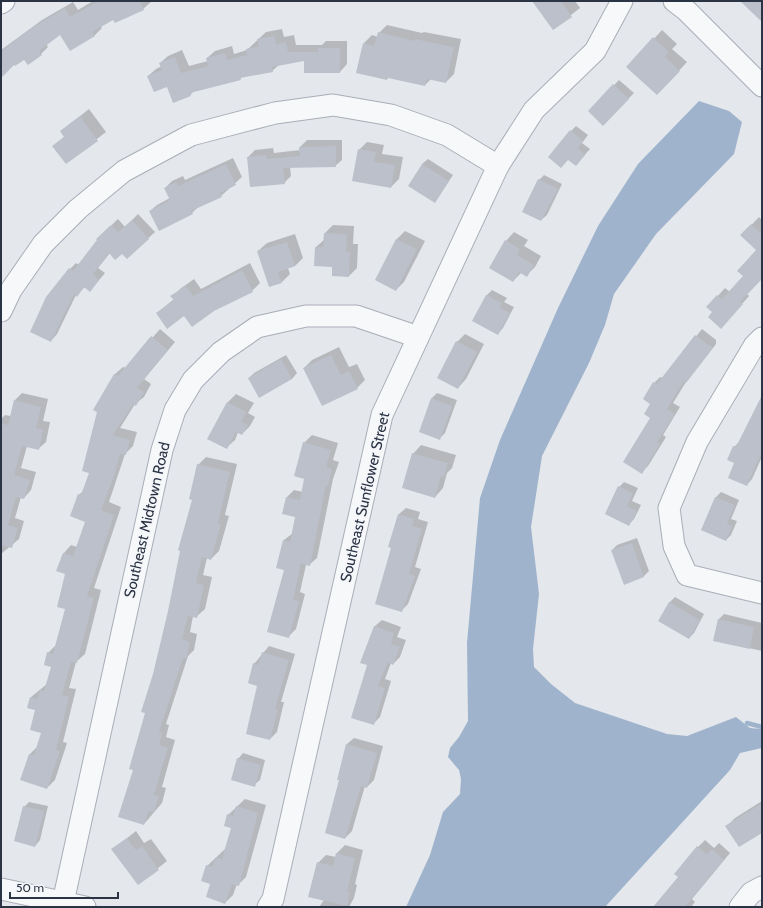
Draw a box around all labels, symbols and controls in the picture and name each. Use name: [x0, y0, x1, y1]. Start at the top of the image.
street label: Southeast Sunflower Street: [337, 410, 393, 584]
street label: Southeast Midtown Road: [120, 440, 174, 600]
scale bar: [10, 874, 118, 900]
text: 50 m: [16, 880, 44, 895]

